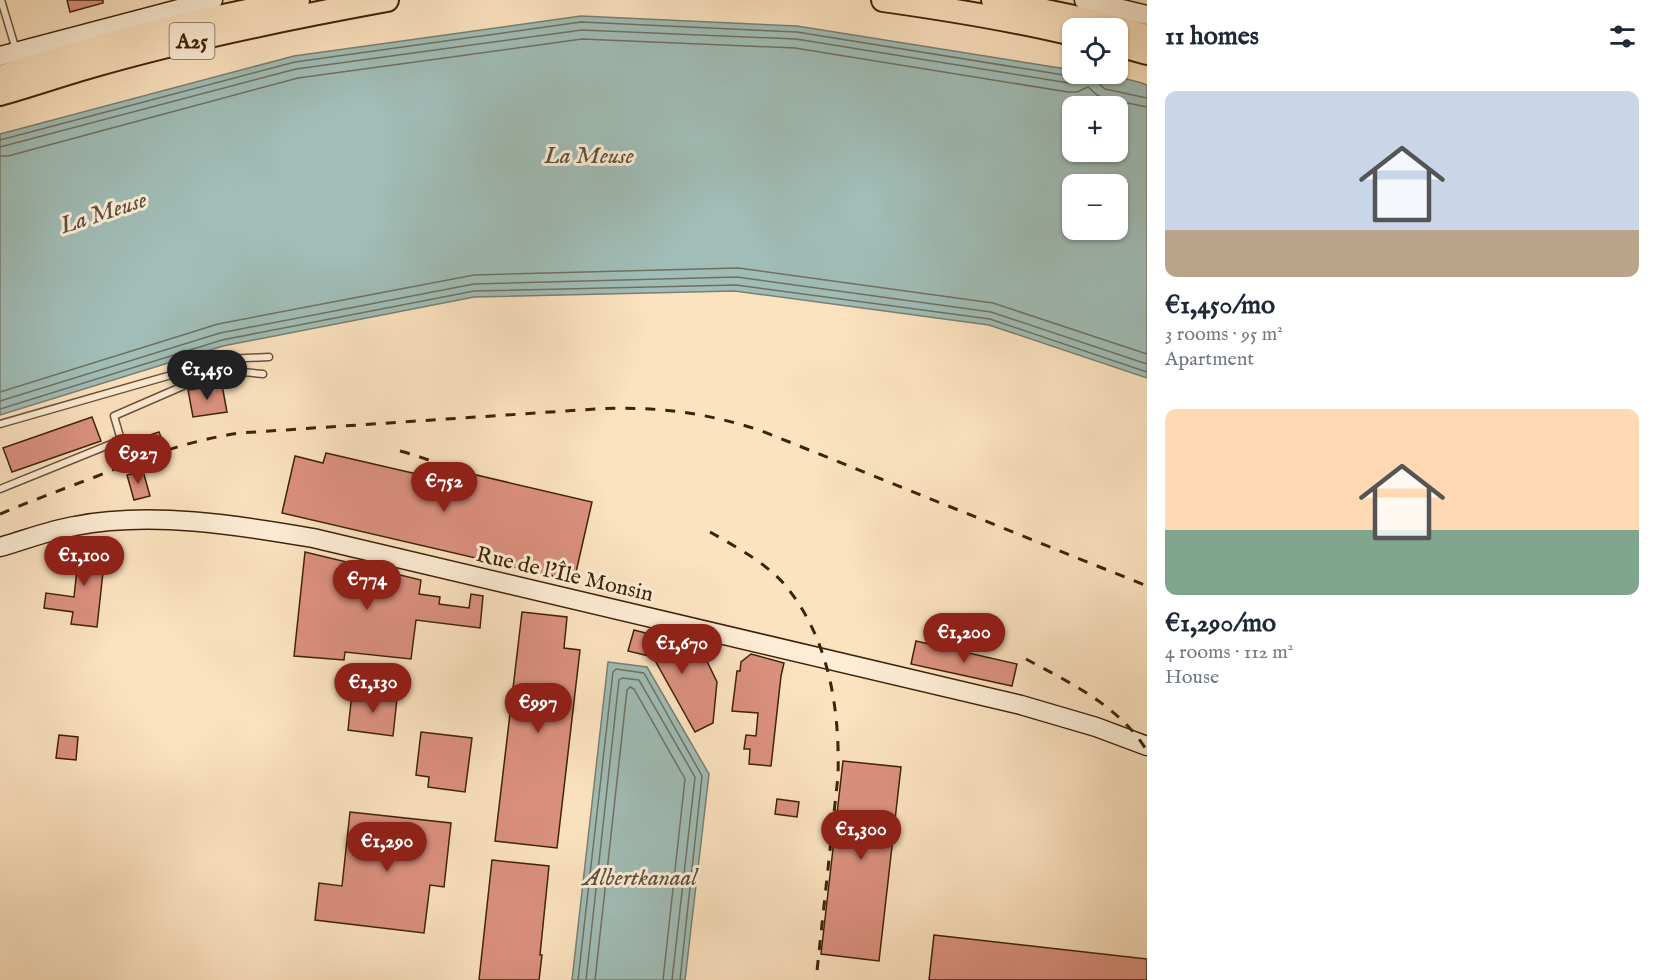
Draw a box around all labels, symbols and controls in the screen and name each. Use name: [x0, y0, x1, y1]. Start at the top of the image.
map controls: [1062, 18, 1128, 240]
button: locate: [1062, 18, 1128, 84]
text: 11 homes: [1165, 20, 1259, 53]
icon: filters: [1606, 20, 1639, 53]
road number: A25: [170, 23, 214, 59]
button: +: [1062, 96, 1128, 162]
icon: home: [1348, 130, 1456, 238]
water label: La Meuse: [543, 141, 634, 172]
button: −: [1062, 174, 1128, 240]
water label: La Meuse: [55, 185, 151, 242]
text: €1,450/mo: [1165, 289, 1275, 322]
text: 3 rooms · 95 m²: [1165, 322, 1283, 347]
text: Apartment: [1165, 347, 1254, 372]
pin: €1,450: [158, 350, 256, 401]
text: €1,450: [181, 357, 233, 382]
pin: €927: [102, 434, 174, 485]
text: €927: [119, 441, 157, 466]
icon: home: [1348, 448, 1456, 556]
pin: €752: [408, 462, 480, 513]
text: €752: [425, 469, 463, 494]
pin: €1,100: [35, 536, 133, 587]
street label: Rue de l'Île Monsin: [473, 541, 656, 609]
text: €1,100: [58, 543, 110, 568]
pin: €774: [331, 560, 403, 611]
text: €774: [347, 567, 387, 592]
text: €1,290/mo: [1165, 607, 1276, 640]
pin: €1,200: [915, 613, 1013, 664]
text: €1,200: [937, 620, 991, 645]
pin: €1,670: [633, 624, 731, 675]
text: €1,670: [656, 631, 708, 656]
text: 4 rooms · 112 m²: [1165, 640, 1293, 665]
pin: €1,130: [324, 663, 422, 714]
text: House: [1165, 665, 1219, 690]
text: €1,130: [348, 670, 398, 695]
pin: €997: [502, 683, 574, 734]
text: €997: [519, 690, 557, 715]
pin: €1,300: [812, 810, 910, 861]
text: €1,300: [835, 817, 887, 842]
pin: €1,290: [338, 822, 436, 873]
text: €1,290: [361, 829, 413, 854]
water label: Albertkanaal: [580, 863, 699, 894]

